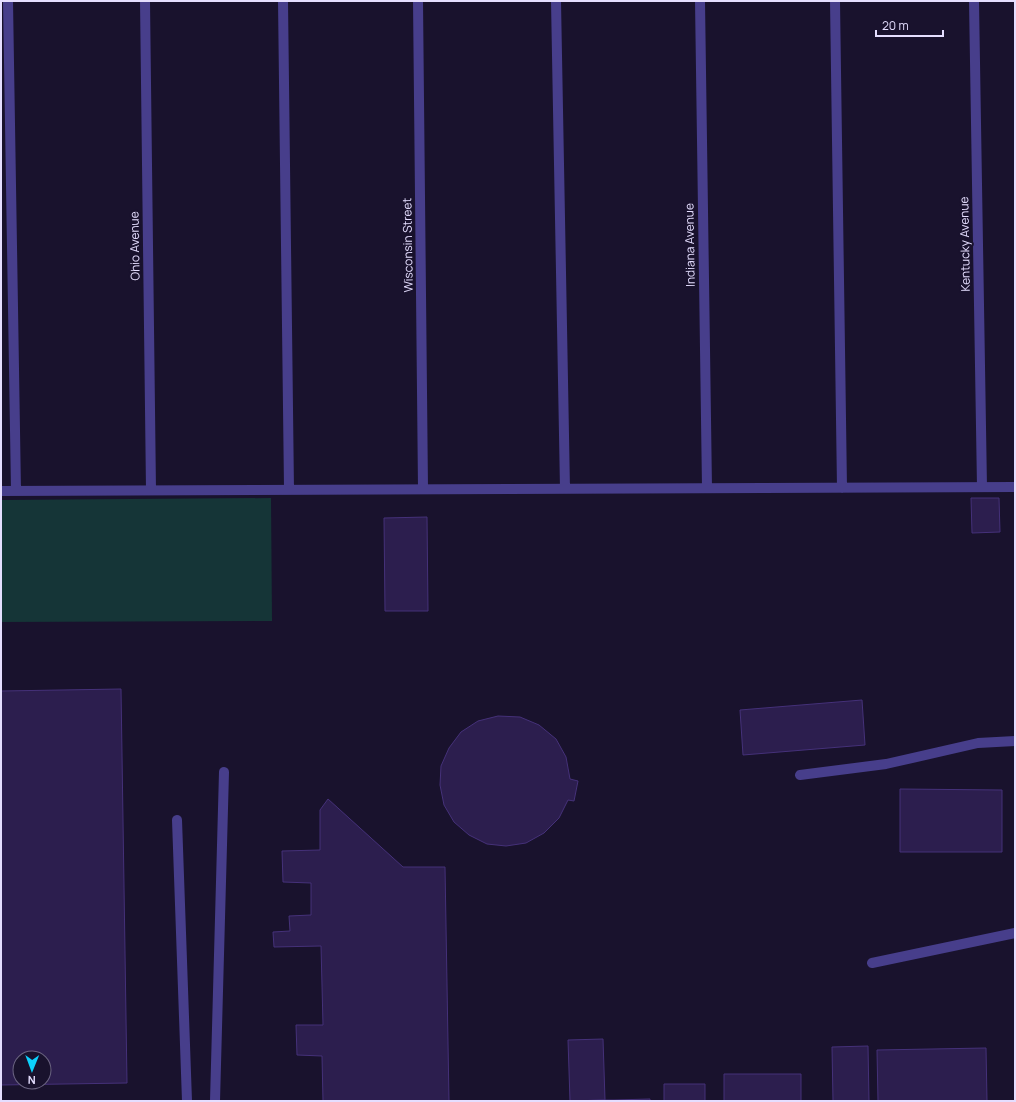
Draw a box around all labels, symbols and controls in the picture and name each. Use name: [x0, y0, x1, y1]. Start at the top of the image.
scale bar: [876, 12, 943, 38]
text: 20 m: [882, 17, 909, 34]
street label: Kentucky Avenue: [955, 196, 974, 292]
street label: Wisconsin Street: [398, 197, 417, 292]
street label: Indiana Avenue: [680, 203, 699, 287]
street label: Ohio Avenue: [125, 211, 144, 281]
north arrow: [12, 1050, 52, 1090]
text: N: [28, 1073, 36, 1088]

